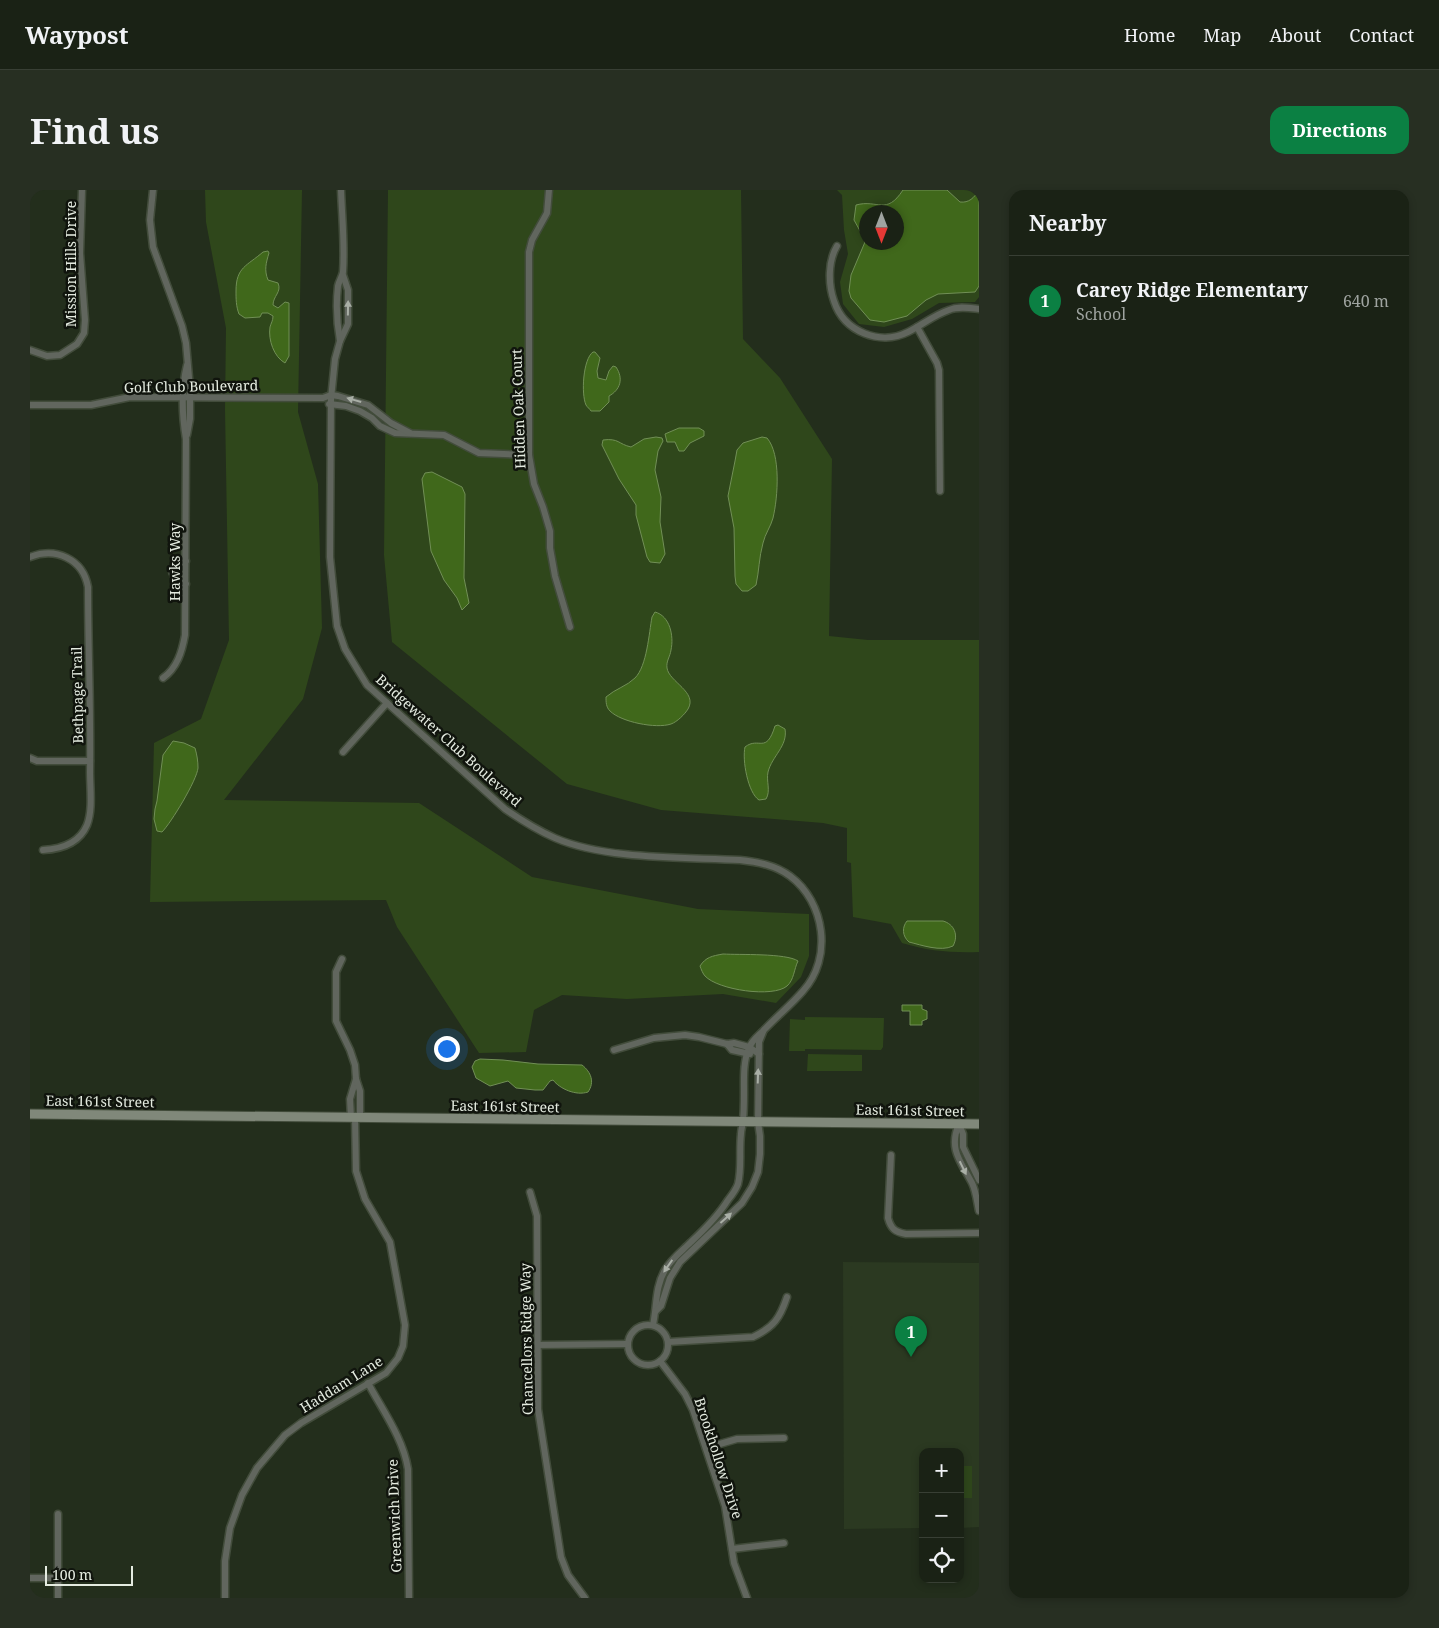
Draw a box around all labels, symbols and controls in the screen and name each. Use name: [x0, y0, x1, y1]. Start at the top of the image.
text: Waypost: [25, 18, 128, 51]
text: Home: [1124, 23, 1175, 47]
text: Map: [1203, 23, 1241, 47]
text: About: [1269, 23, 1321, 47]
text: Contact: [1349, 23, 1414, 47]
button: Directions: [1270, 106, 1409, 154]
text: Find us: [30, 107, 159, 154]
street label: Mission Hills Drive: [61, 201, 80, 327]
north arrow: [859, 205, 904, 250]
text: Nearby: [1029, 209, 1107, 237]
text: Carey Ridge Elementary: [1076, 277, 1308, 303]
text: 1: [1040, 290, 1050, 312]
text: 640 m: [1343, 290, 1389, 312]
one-way arrow: [344, 300, 352, 316]
text: School: [1076, 303, 1126, 325]
street label: Hidden Oak Court: [506, 349, 530, 469]
street label: Golf Club Boulevard: [124, 375, 259, 397]
one-way arrow: [346, 396, 361, 404]
street label: Hawks Way: [165, 523, 184, 601]
street label: Bethpage Trail: [67, 646, 87, 744]
street label: Bridgewater Club Boulevard: [372, 669, 526, 811]
your location: [434, 1036, 460, 1062]
one-way arrow: [755, 1068, 763, 1084]
street label: East 161st Street: [45, 1091, 155, 1111]
street label: East 161st Street: [450, 1096, 560, 1116]
street label: East 161st Street: [855, 1100, 965, 1120]
one-way arrow: [959, 1161, 967, 1175]
one-way arrow: [719, 1213, 732, 1224]
one-way arrow: [664, 1259, 673, 1273]
street label: Chancellors Ridge Way: [515, 1263, 537, 1415]
pin: 1: [895, 1316, 927, 1357]
street label: Haddam Lane: [296, 1351, 386, 1417]
street label: Brookhollow Drive: [690, 1395, 748, 1521]
map controls: [919, 1448, 964, 1583]
button: +: [919, 1448, 964, 1493]
street label: Greenwich Drive: [383, 1459, 405, 1573]
button: −: [919, 1493, 964, 1538]
button: locate: [919, 1538, 964, 1583]
scale bar: [45, 1563, 132, 1586]
text: 100 m: [52, 1565, 92, 1584]

